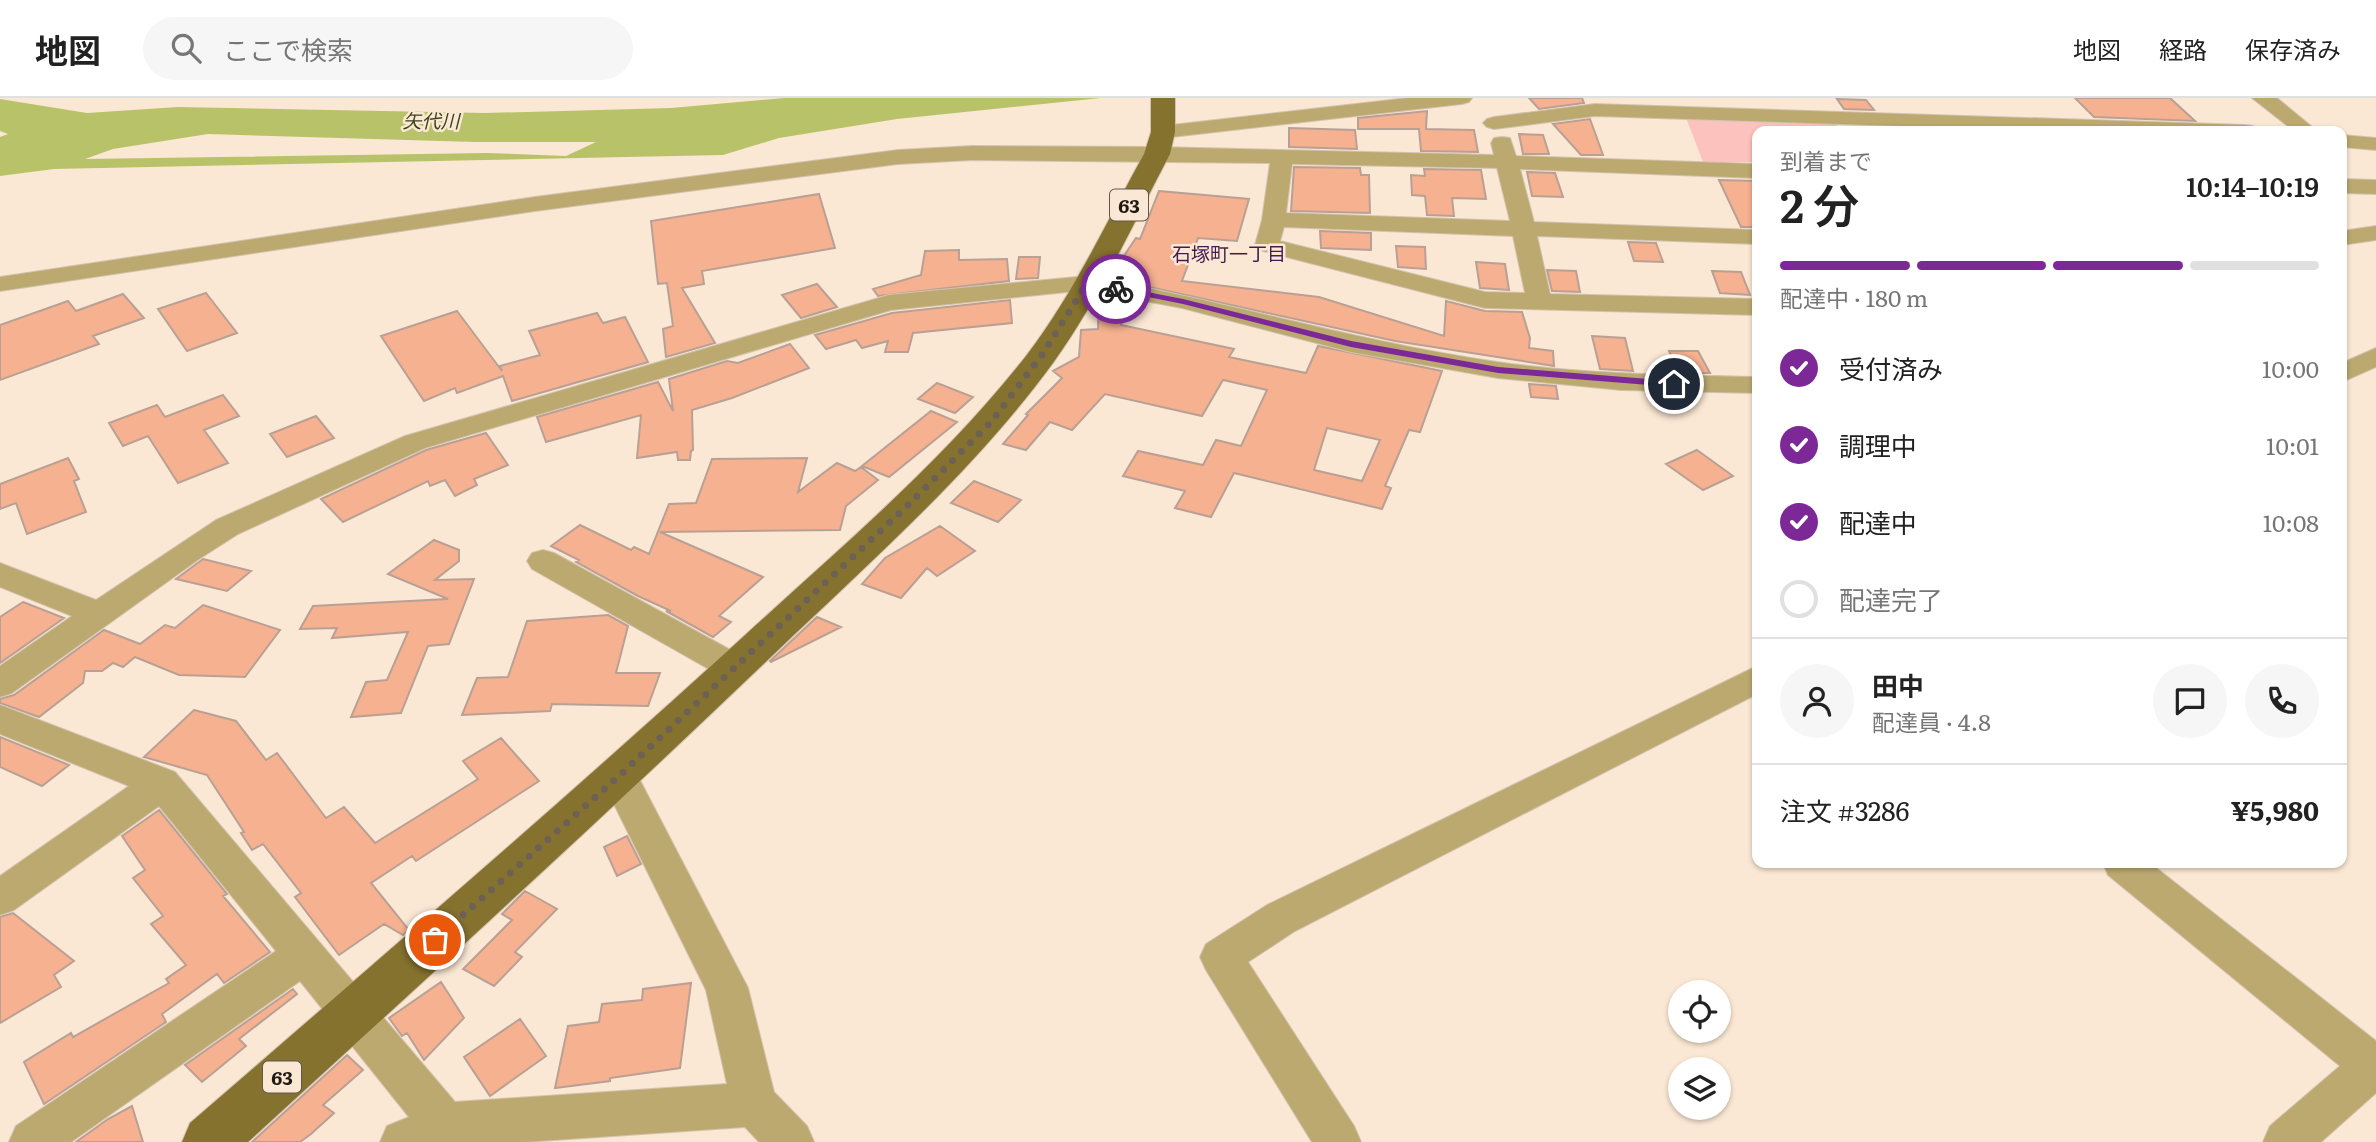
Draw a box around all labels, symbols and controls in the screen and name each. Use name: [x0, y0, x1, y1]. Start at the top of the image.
search box: [143, 17, 633, 80]
text: 地図: [35, 24, 101, 73]
icon: search: [167, 29, 205, 67]
text: ここで検索: [223, 29, 353, 68]
text: 地図: [2073, 31, 2121, 66]
text: 経路: [2159, 31, 2207, 66]
text: 保存済み: [2245, 31, 2341, 66]
water label: 矢代川: [402, 106, 461, 134]
text: 到着まで: [1780, 143, 1872, 177]
text: 10:14–10:19: [2186, 166, 2319, 205]
text: 2 分: [1780, 169, 1859, 237]
road number: 63: [1110, 190, 1148, 220]
district label: 石塚町一丁目: [1172, 239, 1286, 267]
courier: [1081, 254, 1151, 324]
icon: bike: [1097, 270, 1135, 308]
text: 配達中 · 180 m: [1780, 280, 1928, 314]
text: 受付済み: [1839, 348, 1943, 387]
icon: check: [1780, 349, 1818, 387]
text: 10:00: [2262, 351, 2319, 385]
pin: [1644, 354, 1704, 414]
icon: home: [1655, 365, 1693, 403]
text: 調理中: [1839, 425, 1917, 464]
icon: check: [1780, 426, 1818, 464]
text: 10:01: [2266, 428, 2319, 462]
text: 配達中: [1839, 502, 1917, 541]
icon: check: [1780, 503, 1818, 541]
text: 10:08: [2263, 505, 2319, 539]
text: 配達完了: [1839, 579, 1943, 618]
button: person: [1780, 664, 1854, 738]
button: chat: [2153, 664, 2227, 738]
button: phone: [2245, 664, 2319, 738]
text: 田中: [1872, 665, 1924, 704]
text: 配達員 · 4.8: [1872, 704, 1991, 738]
text: 注文 #3286: [1780, 790, 1910, 829]
text: ¥5,980: [2231, 790, 2319, 829]
pin: [405, 910, 465, 970]
icon: bag: [416, 921, 454, 959]
map controls: [1668, 980, 1731, 1120]
button: locate: [1668, 980, 1731, 1043]
button: layers: [1668, 1057, 1731, 1120]
road number: 63: [263, 1062, 301, 1093]

